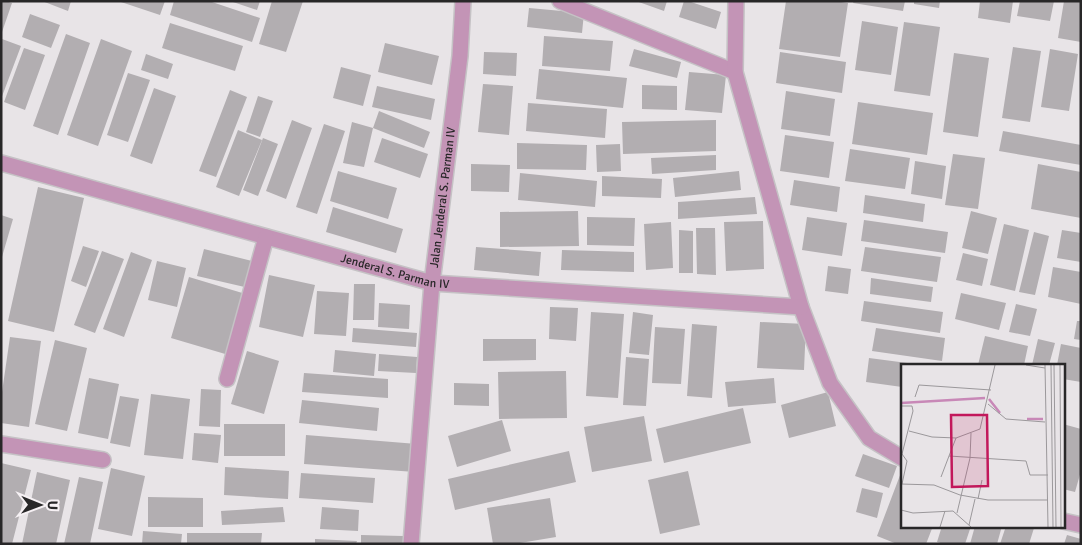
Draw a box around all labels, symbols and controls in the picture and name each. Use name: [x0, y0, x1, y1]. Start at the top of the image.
street label: Jalan Jenderal S. Parman IV: [427, 126, 459, 269]
street label: Jenderal S. Parman IV: [339, 251, 450, 292]
inset map: [901, 364, 1064, 528]
north arrow: [15, 480, 65, 530]
text: U: [44, 500, 61, 510]

